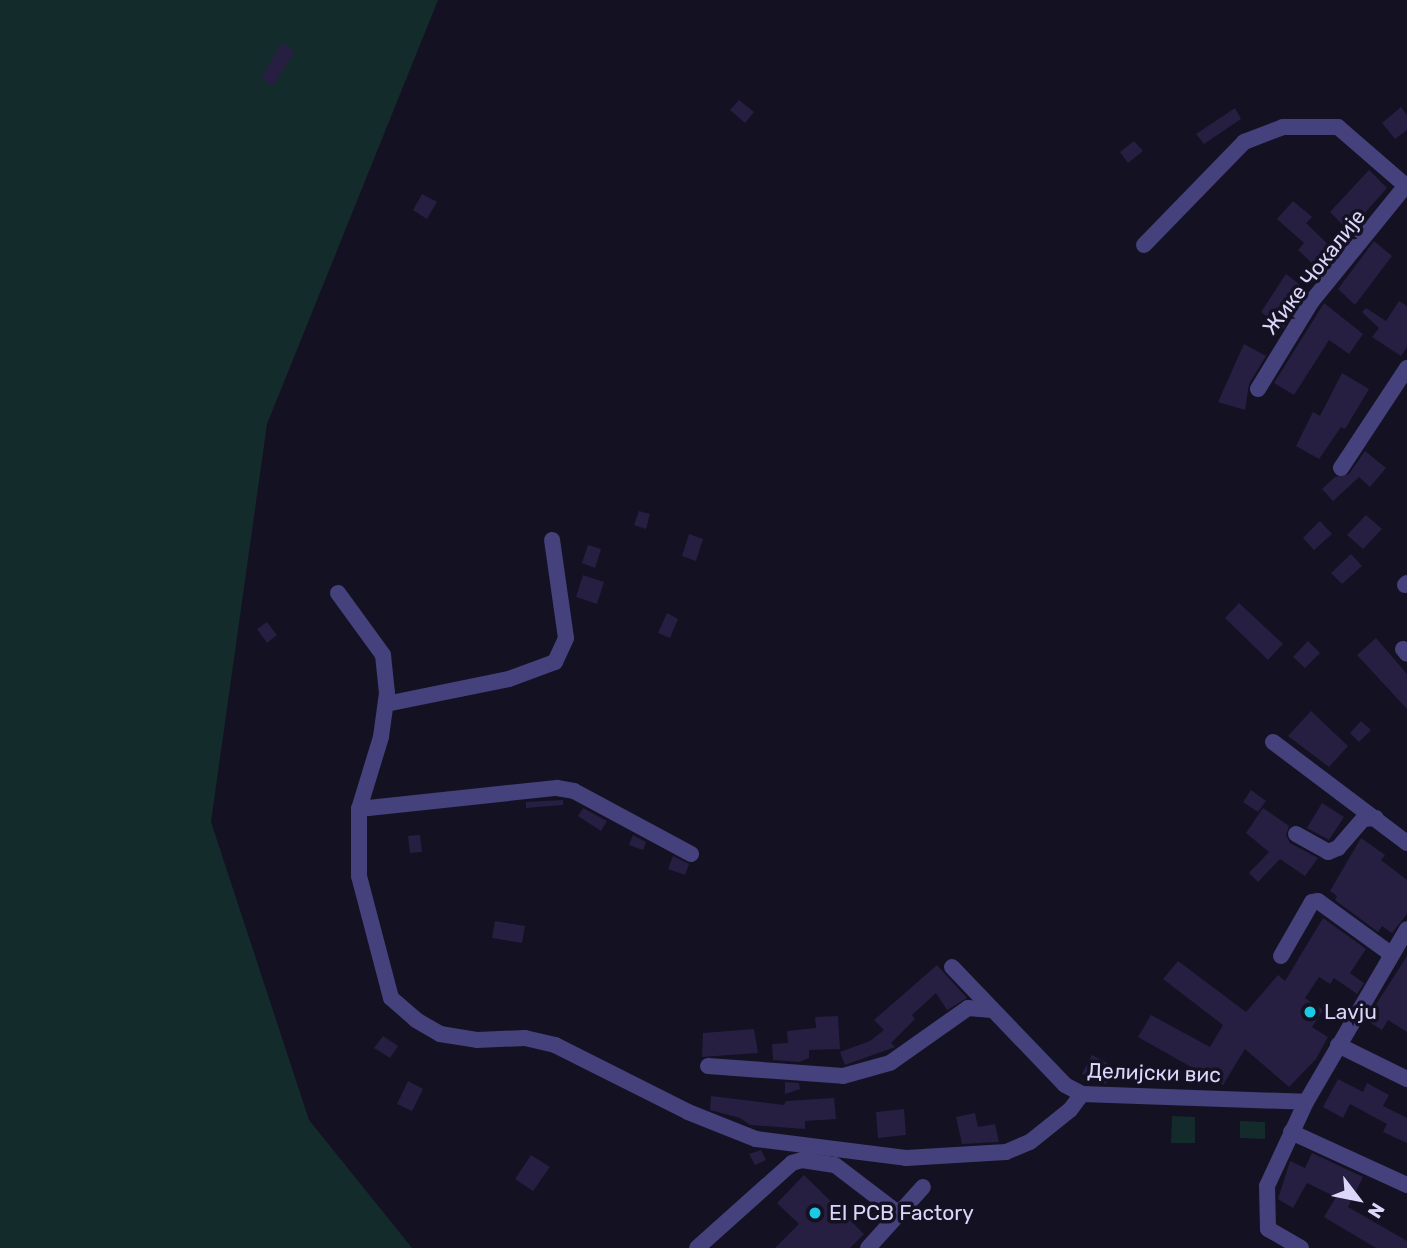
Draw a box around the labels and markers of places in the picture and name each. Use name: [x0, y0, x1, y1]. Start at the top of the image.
place label: Lavju: [1324, 999, 1377, 1025]
marker: Lavju: [1302, 1004, 1318, 1020]
place label: EI PCB Factory: [829, 1200, 974, 1226]
marker: EI PCB Factory: [807, 1205, 823, 1221]

